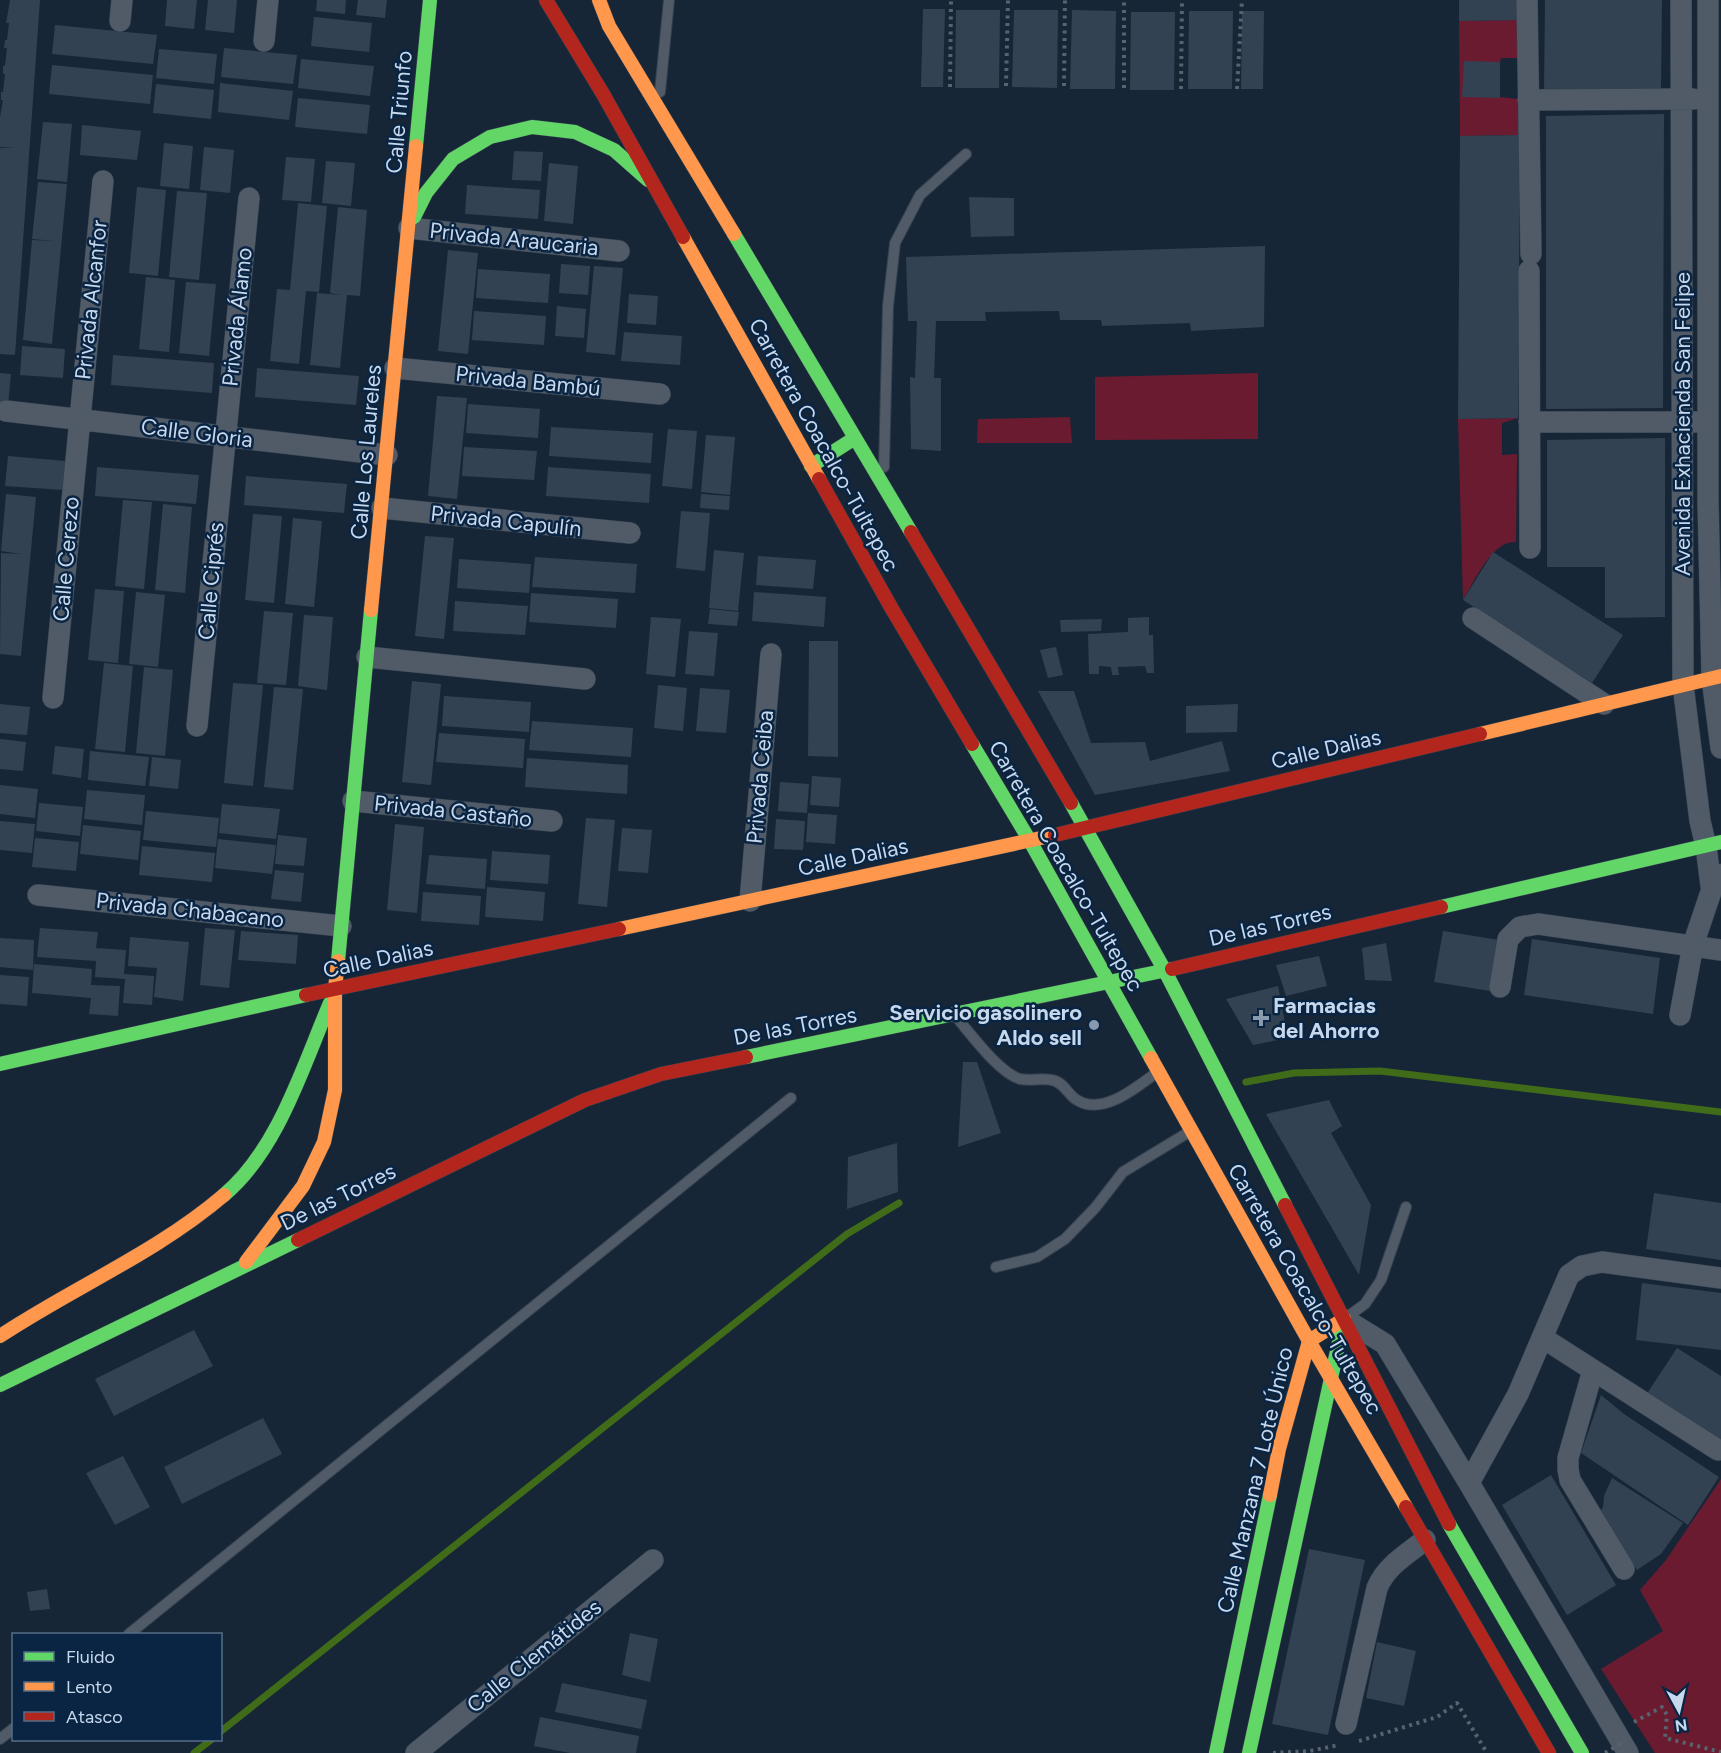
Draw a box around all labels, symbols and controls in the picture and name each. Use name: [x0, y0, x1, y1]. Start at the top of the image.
street label: Calle Triunfo: [380, 49, 418, 175]
street label: Privada Araucaria: [428, 217, 600, 261]
street label: Privada Alcanfor: [69, 218, 113, 381]
street label: Privada Álamo: [216, 246, 258, 388]
street label: Avenida Exhacienda San Felipe: [1669, 272, 1696, 576]
street label: Carretera Coacalco-Tultepec: [743, 314, 905, 576]
street label: Privada Bambú: [454, 360, 602, 402]
street label: Calle Los Laureles: [345, 363, 387, 541]
street label: Calle Gloria: [140, 413, 254, 453]
street label: Calle Cerezo: [47, 496, 85, 622]
street label: Privada Capulín: [429, 500, 583, 542]
street label: Calle Ciprés: [192, 521, 230, 641]
street label: Privada Ceiba: [741, 709, 779, 845]
street label: Calle Dalias: [1268, 723, 1384, 775]
street label: Carretera Coacalco-Tultepec: [983, 736, 1149, 996]
street label: Privada Castaño: [373, 789, 533, 833]
street label: Calle Dalias: [795, 832, 911, 882]
street label: Privada Chabacano: [95, 887, 285, 933]
street label: De las Torres: [1206, 898, 1334, 952]
street label: Calle Dalias: [320, 934, 436, 984]
place label: Farmacias del Ahorro: [1273, 992, 1380, 1044]
place label: Servicio gasolinero Aldo sell: [889, 999, 1082, 1051]
street label: De las Torres: [731, 1001, 859, 1051]
marker: Farmacias del Ahorro: [1254, 1011, 1268, 1025]
marker: Servicio gasolinero Aldo sell: [1087, 1018, 1101, 1032]
street label: De las Torres: [276, 1157, 400, 1237]
street label: Carretera Coacalco-Tultepec: [1222, 1159, 1388, 1419]
street label: Calle Manzana 7 Lote Único: [1211, 1344, 1299, 1616]
street label: Calle Clemátides: [461, 1593, 607, 1719]
legend: [12, 1633, 222, 1741]
text: Fluido: [66, 1646, 115, 1668]
text: Lento: [66, 1676, 112, 1698]
north arrow: [1649, 1681, 1709, 1741]
text: Atasco: [66, 1706, 123, 1728]
text: N: [1674, 1715, 1688, 1736]

